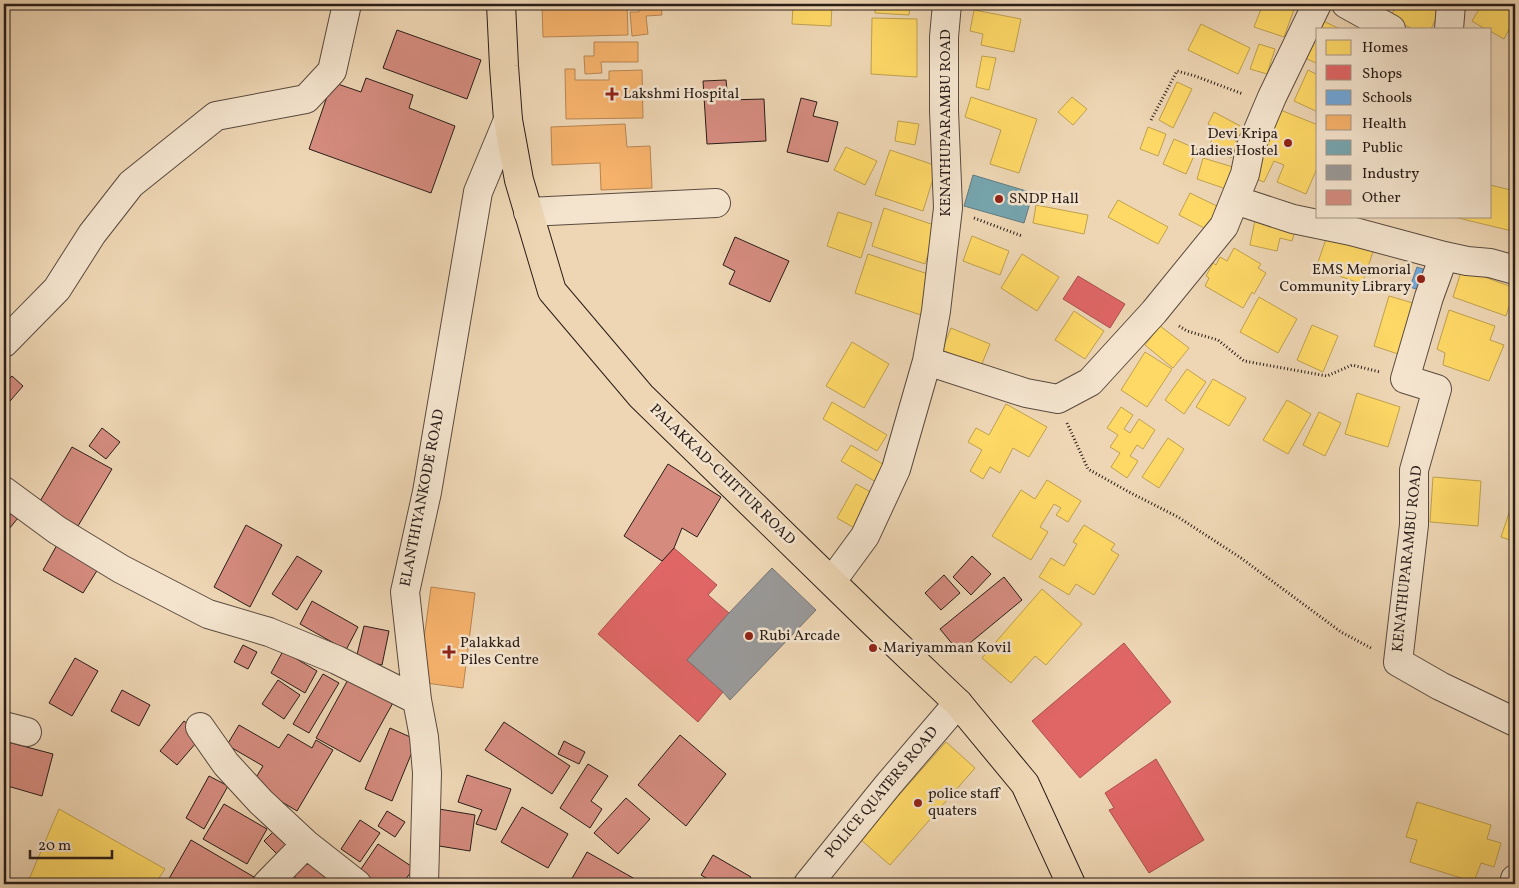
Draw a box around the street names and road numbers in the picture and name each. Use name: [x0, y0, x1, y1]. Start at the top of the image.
street label: KENATHUPARAMBU ROAD: [936, 29, 957, 217]
street label: PALAKKAD-CHITTUR ROAD: [644, 400, 800, 550]
street label: ELANTHIYANKODE ROAD: [395, 407, 451, 588]
street label: KENATHUPARAMBU ROAD: [1388, 465, 1428, 653]
street label: POLICE QUATERS ROAD: [820, 722, 944, 864]

